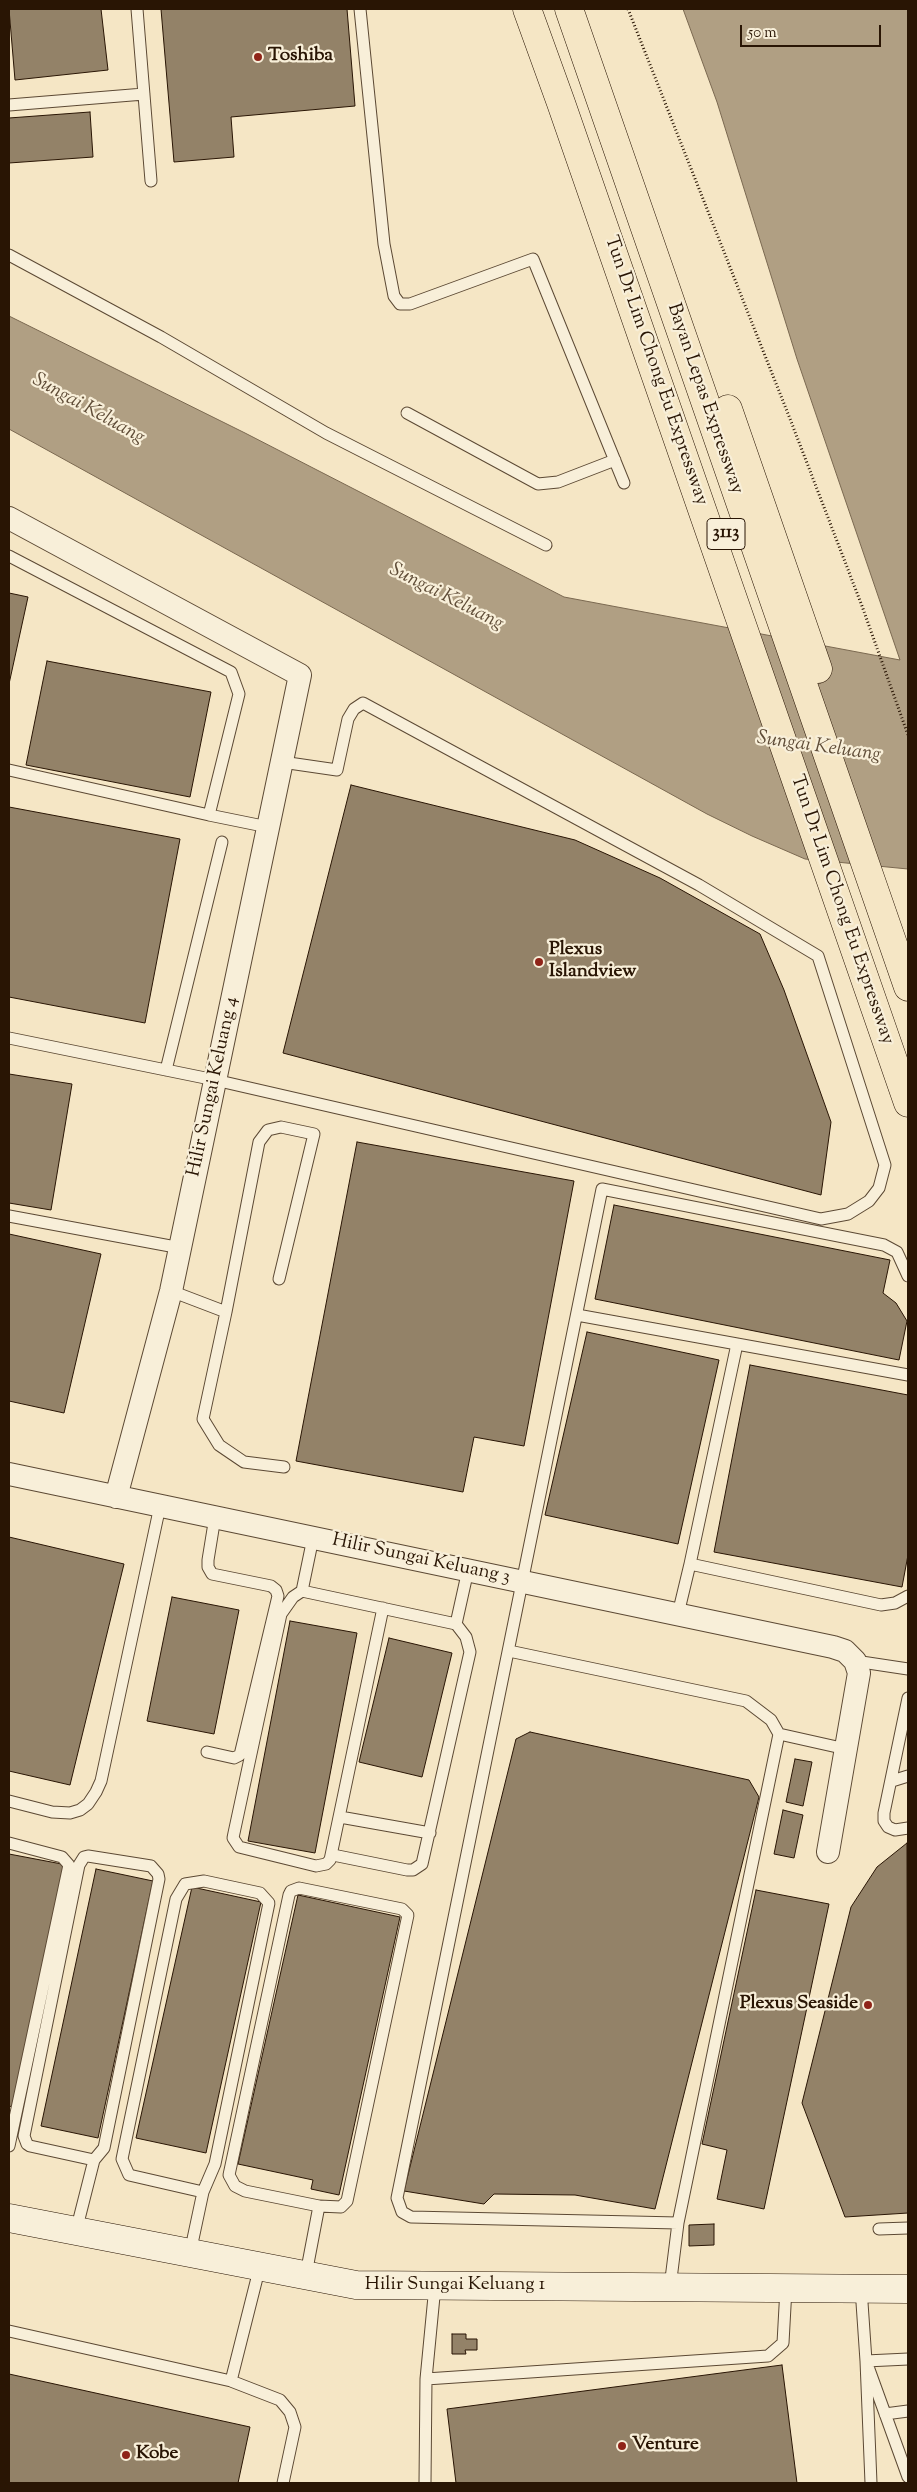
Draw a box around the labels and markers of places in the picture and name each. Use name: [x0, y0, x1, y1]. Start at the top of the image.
place label: Toshiba: [268, 46, 333, 68]
marker: Toshiba: [252, 51, 264, 63]
place label: Plexus Islandview: [549, 940, 636, 984]
marker: Plexus Islandview: [533, 956, 545, 968]
place label: Plexus Seaside: [740, 1994, 858, 2016]
marker: Plexus Seaside: [862, 1999, 874, 2011]
place label: Venture: [632, 2435, 699, 2457]
marker: Venture: [616, 2440, 628, 2452]
place label: Kobe: [136, 2444, 178, 2466]
marker: Kobe: [120, 2449, 132, 2461]

